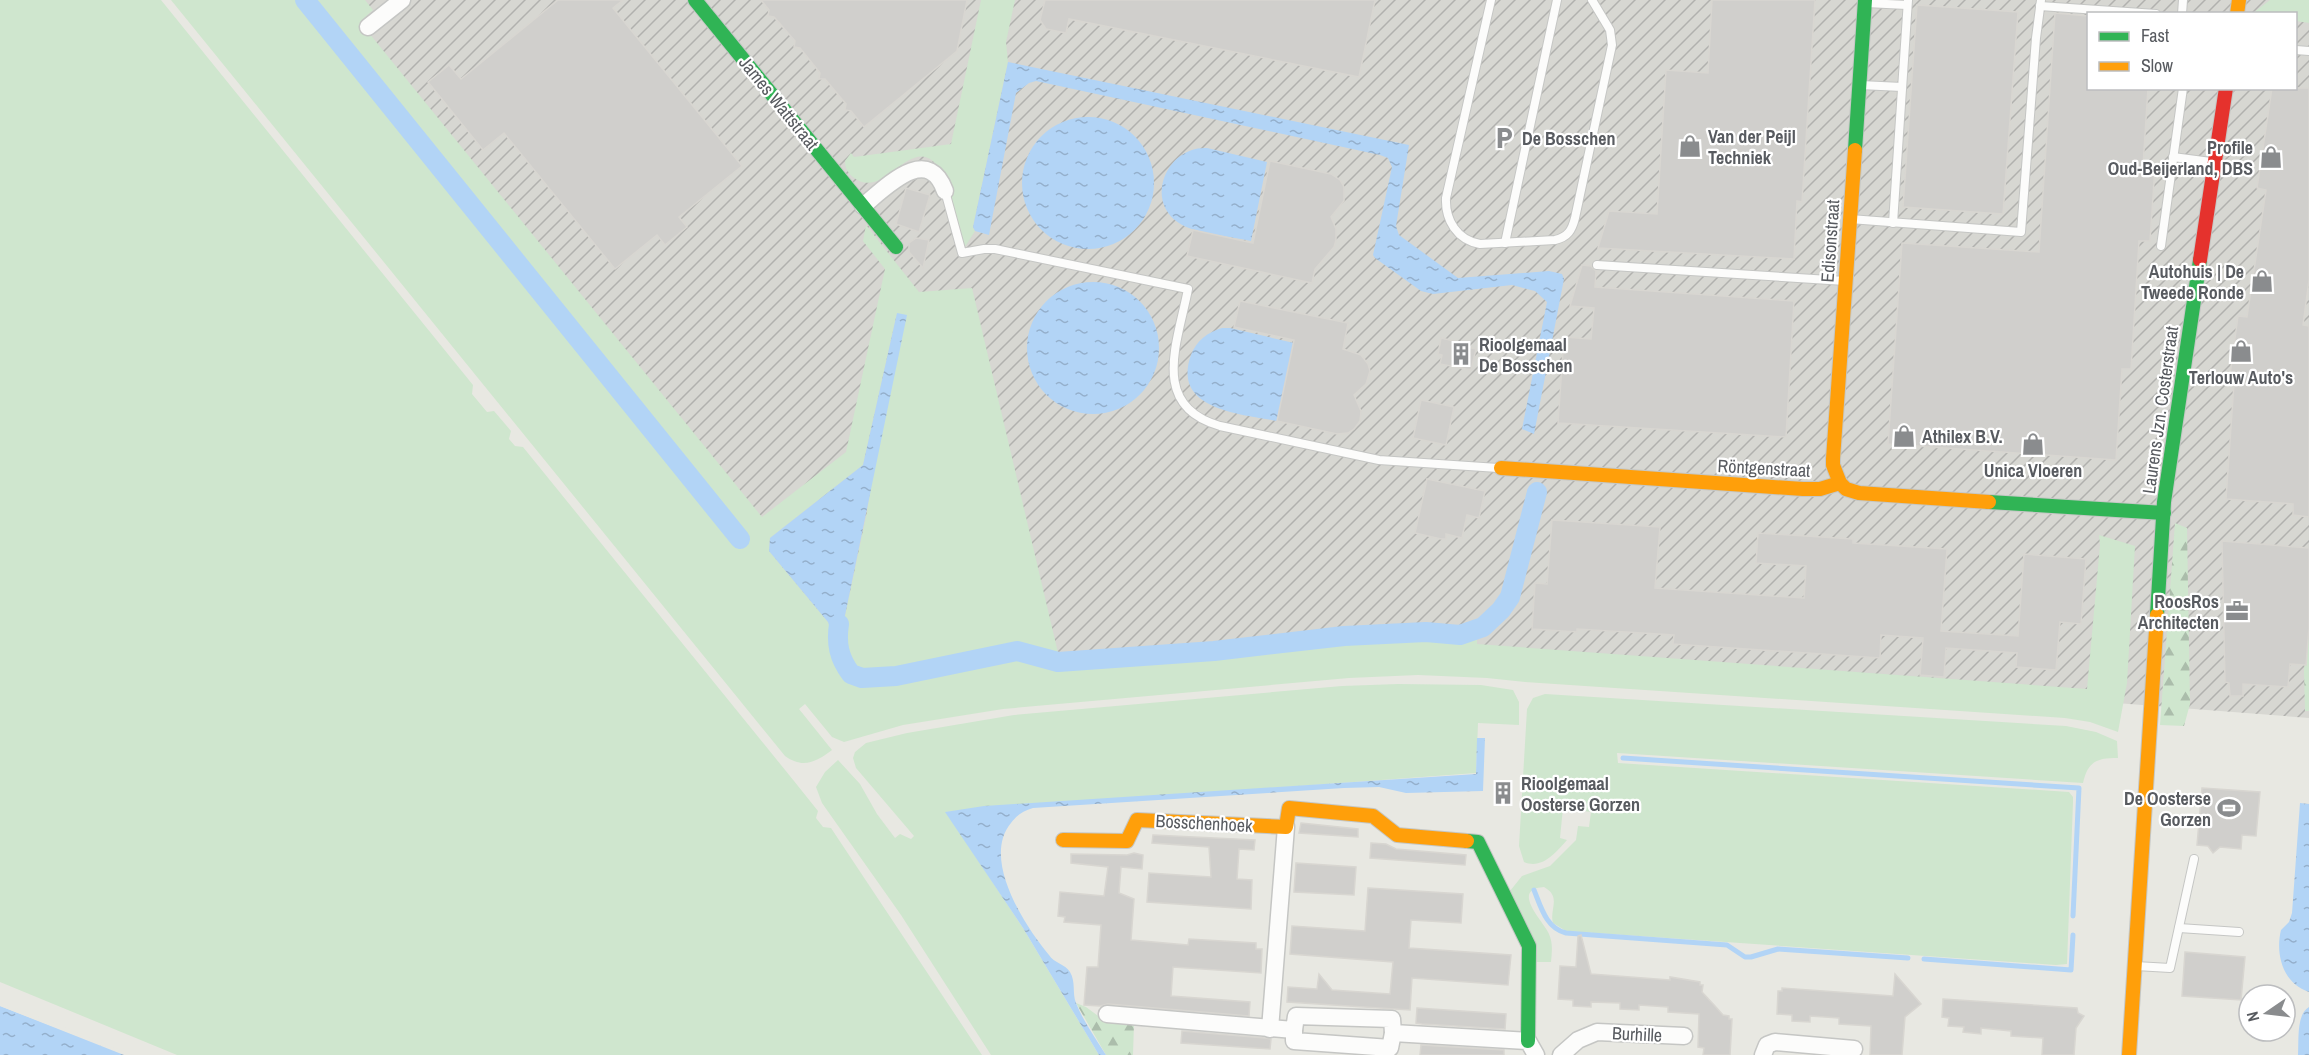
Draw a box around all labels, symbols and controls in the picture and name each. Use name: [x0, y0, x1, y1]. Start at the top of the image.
legend: [2087, 12, 2297, 90]
text: Fast: [2141, 23, 2169, 48]
street label: James Wattstraat: [733, 51, 825, 155]
text: Slow: [2141, 53, 2173, 78]
place label: Van der Peijl Techniek: [1708, 124, 1796, 170]
parking icon: De Bosschen: [1491, 125, 1517, 151]
place label: De Bosschen: [1522, 126, 1616, 151]
shop icon: Van der Peijl Techniek: [1677, 133, 1703, 159]
place label: Profile Oud-Beijerland, DBS: [2108, 135, 2253, 181]
shop icon: Profile Oud-Beijerland, DBS: [2258, 144, 2284, 170]
street label: Edisonstraat: [1815, 199, 1845, 283]
place label: Autohuis | De Tweede Ronde: [2141, 259, 2244, 305]
shop icon: Autohuis | De Tweede Ronde: [2249, 268, 2275, 294]
street label: Laurens Jzn. Costerstraat: [2136, 325, 2184, 495]
place label: Rioolgemaal De Bosschen: [1479, 332, 1573, 378]
shop icon: Terlouw Auto's: [2228, 338, 2254, 364]
building icon: Rioolgemaal De Bosschen: [1448, 341, 1474, 367]
place label: Terlouw Auto's: [2189, 365, 2293, 390]
shop icon: Athilex B.V.: [1891, 423, 1917, 449]
place label: Athilex B.V.: [1922, 424, 2003, 449]
shop icon: Unica Vloeren: [2020, 431, 2046, 457]
street label: Röntgenstraat: [1717, 453, 1811, 483]
place label: Unica Vloeren: [1984, 458, 2082, 483]
place label: RoosRos Architecten: [2138, 589, 2219, 635]
office icon: RoosRos Architecten: [2224, 598, 2250, 624]
place label: Rioolgemaal Oosterse Gorzen: [1521, 771, 1640, 817]
building icon: Rioolgemaal Oosterse Gorzen: [1490, 780, 1516, 806]
place label: De Oosterse Gorzen: [2124, 786, 2211, 832]
sports icon: De Oosterse Gorzen: [2216, 795, 2242, 821]
street label: Bosschenhoek: [1155, 808, 1254, 838]
north arrow: [2237, 983, 2297, 1043]
text: N: [2241, 1009, 2264, 1024]
street label: Burhille: [1611, 1020, 1663, 1048]

